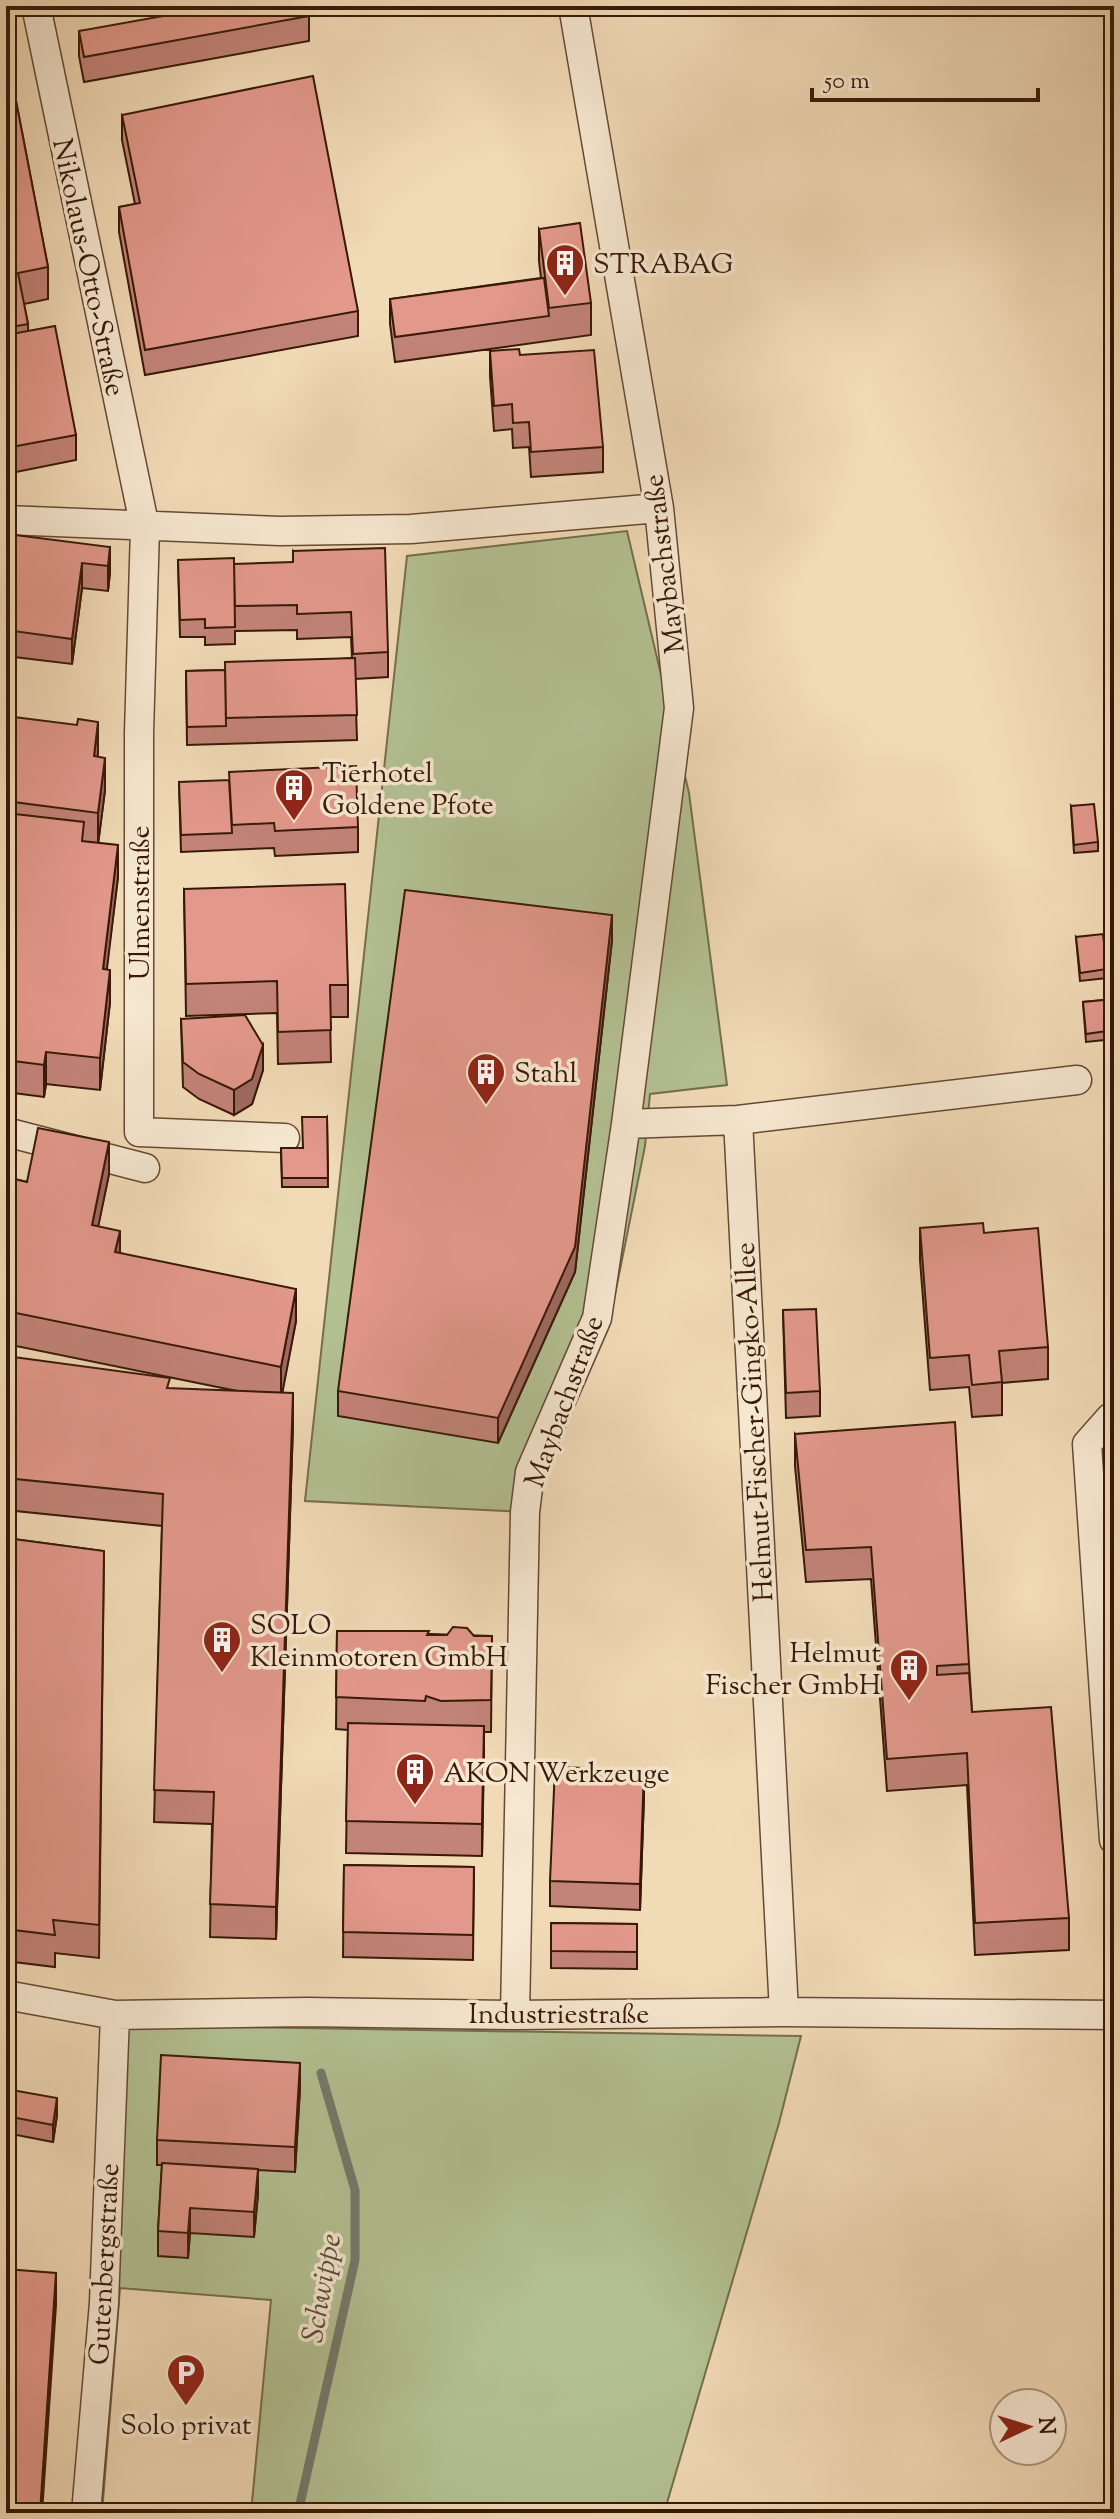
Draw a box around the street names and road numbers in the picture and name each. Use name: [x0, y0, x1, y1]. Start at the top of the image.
street label: Nikolaus-Otto-Straße: [40, 135, 134, 400]
street label: Maybachstraße: [635, 472, 697, 656]
street label: Ulmenstraße: [122, 826, 162, 980]
street label: Helmut-Fischer-Gingko-Allee: [727, 1241, 785, 1603]
street label: Maybachstraße: [516, 1310, 615, 1494]
street label: Industriestraße: [469, 1996, 649, 2036]
street label: Gutenbergstraße: [81, 2162, 131, 2366]

